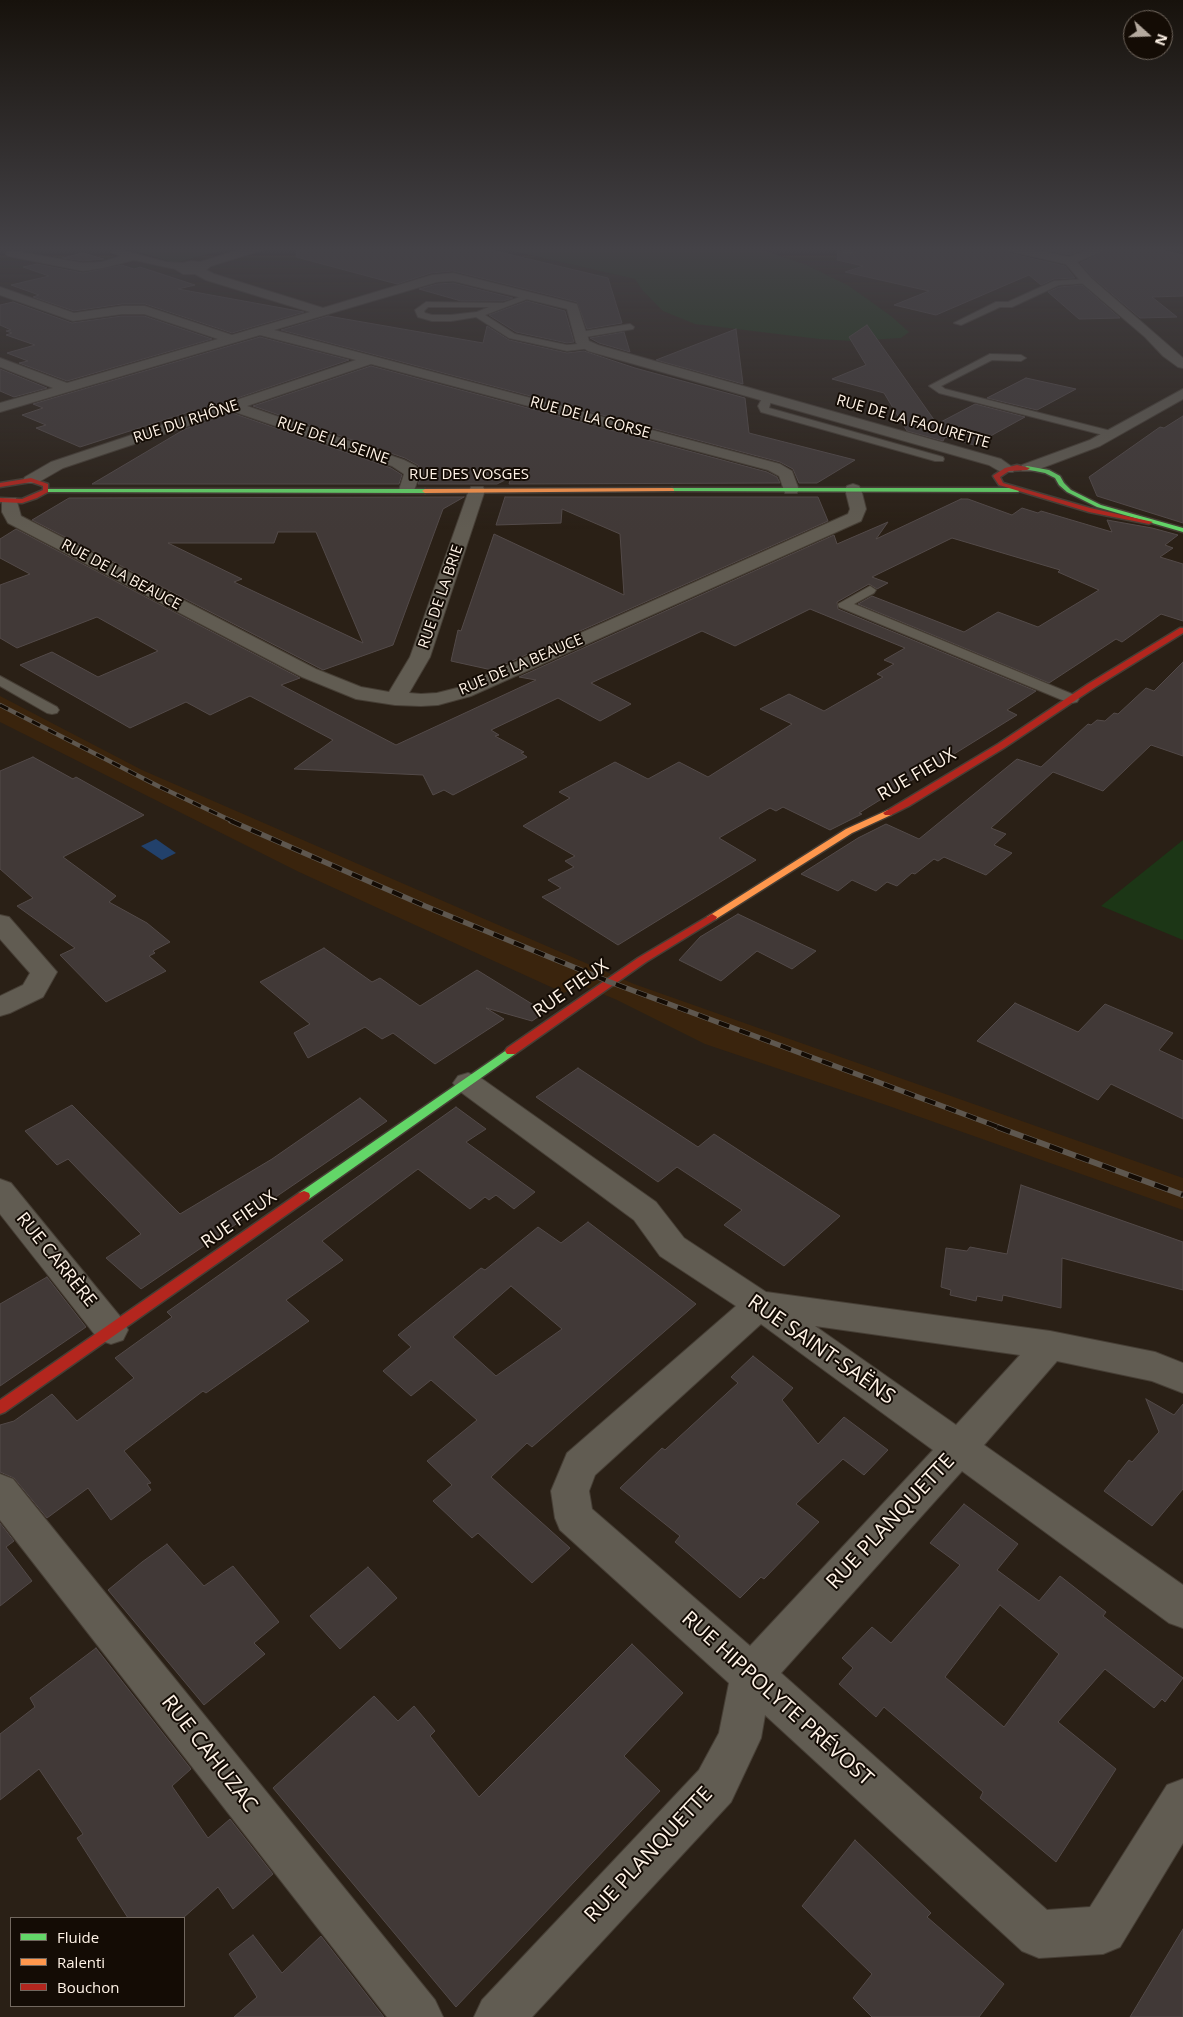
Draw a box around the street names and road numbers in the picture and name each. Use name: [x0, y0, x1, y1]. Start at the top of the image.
street label: RUE DE LA FAOURETTE: [834, 391, 992, 453]
street label: RUE DE LA CORSE: [528, 393, 652, 443]
street label: RUE DU RHÔNE: [131, 396, 241, 448]
street label: RUE DE LA SEINE: [275, 413, 391, 469]
street label: RUE DES VOSGES: [409, 466, 529, 484]
street label: RUE DE LA BEAUCE: [58, 536, 184, 614]
street label: RUE DE LA BRIE: [415, 543, 467, 651]
street label: RUE DE LA BEAUCE: [456, 631, 586, 699]
street label: RUE FIEUX: [874, 744, 960, 806]
street label: RUE FIEUX: [529, 955, 613, 1023]
street label: RUE FIEUX: [197, 1186, 281, 1254]
street label: RUE CARRÈRE: [11, 1209, 101, 1311]
street label: RUE SAINT-SAËNS: [743, 1290, 899, 1410]
street label: RUE PLANQUETTE: [822, 1449, 960, 1595]
street label: RUE HIPPOLYTE PRÉVOST: [676, 1606, 878, 1792]
street label: RUE CAHUZAC: [156, 1691, 262, 1817]
street label: RUE PLANQUETTE: [580, 1782, 718, 1928]

